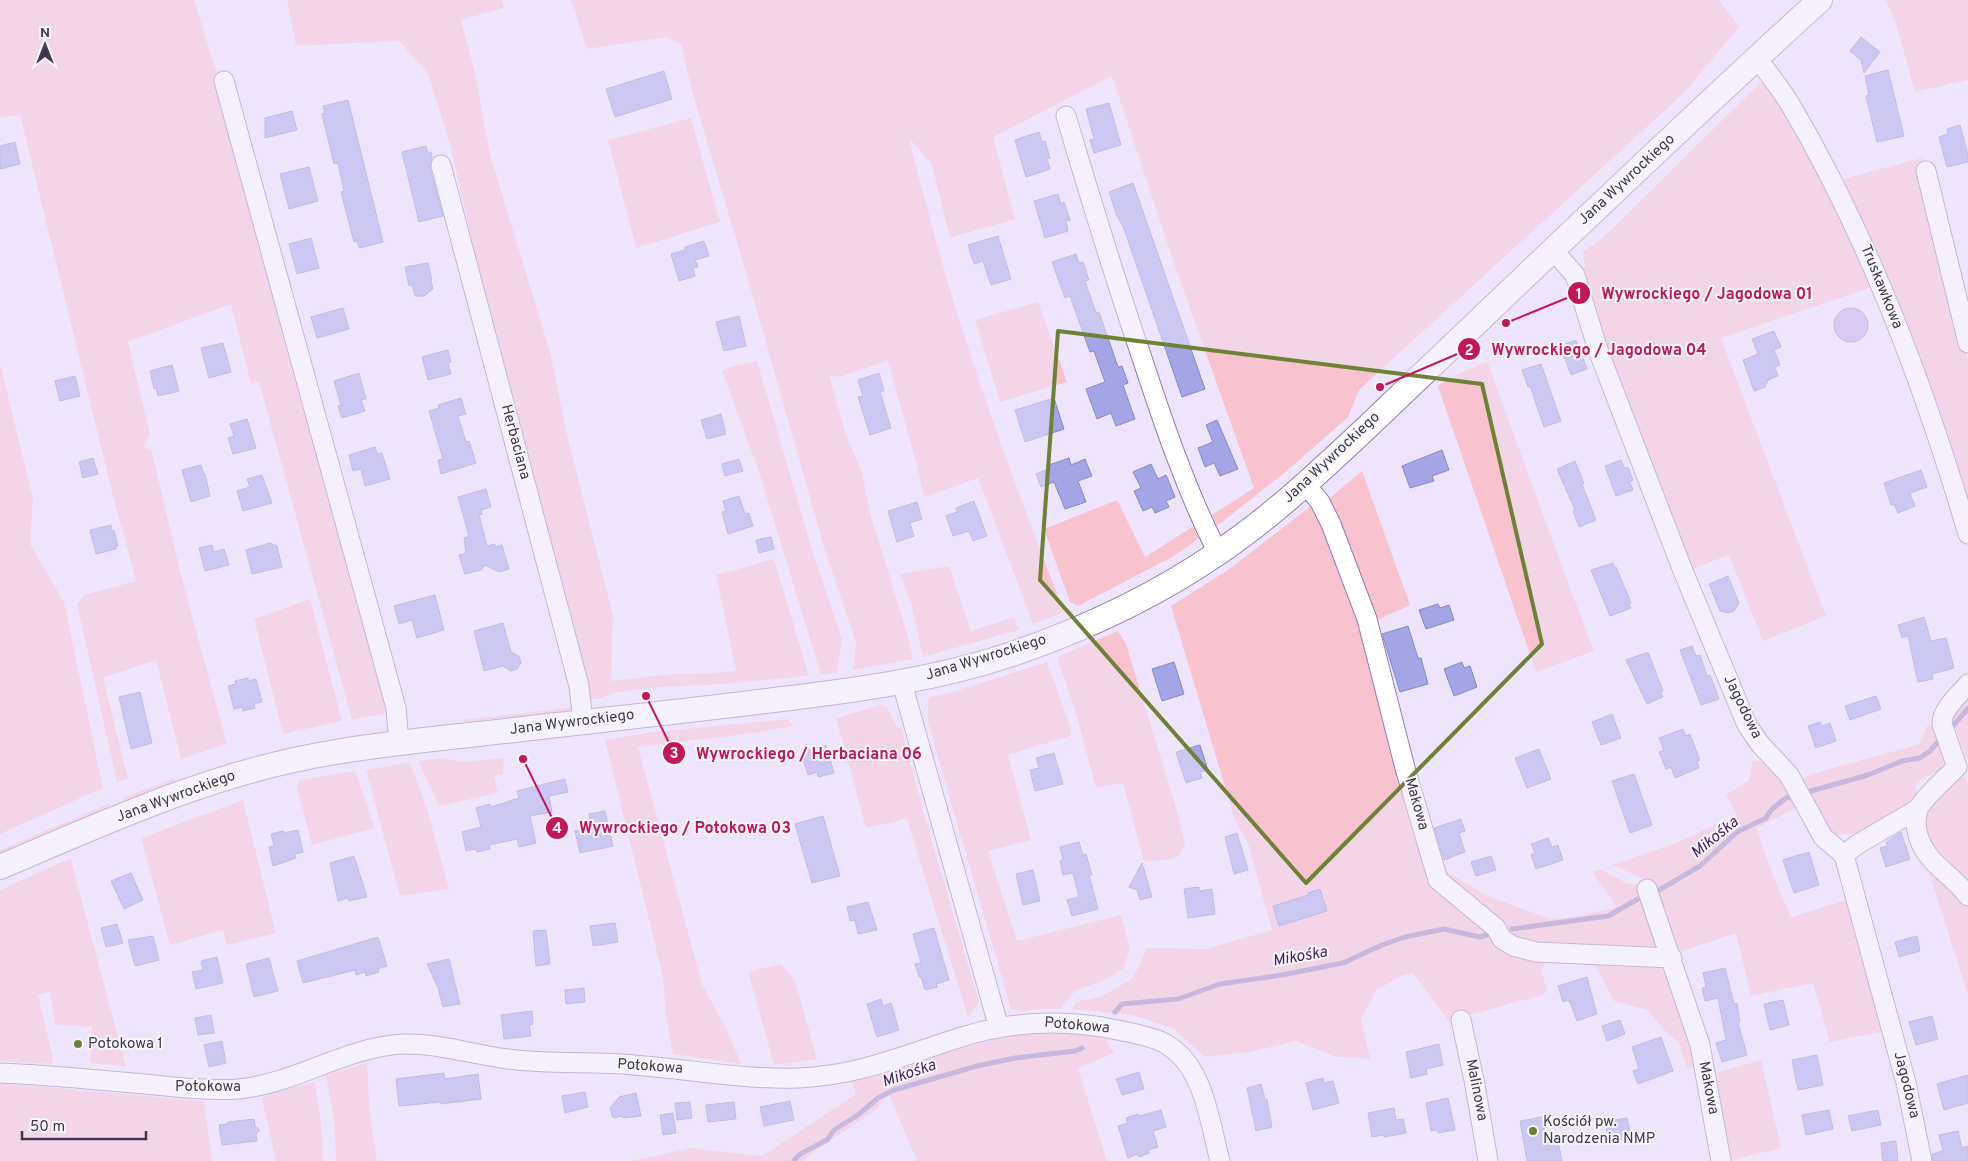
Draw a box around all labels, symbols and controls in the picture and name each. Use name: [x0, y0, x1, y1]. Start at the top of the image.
north arrow: [20, 20, 70, 70]
text: N: [40, 25, 50, 42]
street label: Jana Wywrockiego: [1575, 130, 1679, 230]
street label: Truskawkowa: [1856, 242, 1906, 332]
callout: Wywrockiego / Jagodowa 01: [1566, 278, 1823, 309]
text: Wywrockiego / Jagodowa 01: [1601, 285, 1813, 305]
text: 1: [1576, 286, 1582, 305]
callout: Wywrockiego / Jagodowa 04: [1457, 334, 1717, 365]
text: Wywrockiego / Jagodowa 04: [1491, 341, 1707, 361]
text: 2: [1464, 342, 1474, 361]
street label: Herbaciana: [496, 402, 534, 482]
street label: Jana Wywrockiego: [1280, 408, 1384, 508]
street label: Jana Wywrockiego: [923, 631, 1049, 685]
street label: Jagodowa: [1718, 672, 1766, 742]
street label: Jana Wywrockiego: [509, 706, 635, 740]
callout: Wywrockiego / Herbaciana 06: [661, 738, 932, 769]
text: 3: [670, 745, 679, 764]
text: Wywrockiego / Herbaciana 06: [696, 745, 922, 765]
street label: Jana Wywrockiego: [114, 767, 238, 827]
street label: Makowa: [1399, 776, 1433, 832]
callout: Wywrockiego / Potokowa 03: [544, 812, 801, 843]
water label: Mikośka: [1687, 812, 1743, 863]
text: Wywrockiego / Potokowa 03: [579, 819, 791, 839]
text: 4: [552, 820, 562, 839]
water label: Mikośka: [1271, 942, 1330, 972]
street label: Potokowa: [1043, 1014, 1111, 1038]
place label: Potokowa 1: [88, 1035, 163, 1054]
marker: Potokowa 1: [72, 1038, 84, 1050]
street label: Jagodowa: [1889, 1050, 1923, 1120]
street label: Potokowa: [617, 1055, 683, 1079]
water label: Mikośka: [880, 1055, 939, 1092]
street label: Malinowa: [1461, 1057, 1491, 1123]
street label: Makowa: [1694, 1060, 1722, 1116]
street label: Potokowa: [175, 1078, 241, 1097]
scale bar: [22, 1108, 146, 1140]
place label: Kościół pw. Narodzenia NMP: [1543, 1113, 1655, 1149]
text: 50 m: [30, 1118, 65, 1137]
marker: Kościół pw. Narodzenia NMP: [1527, 1125, 1539, 1137]

